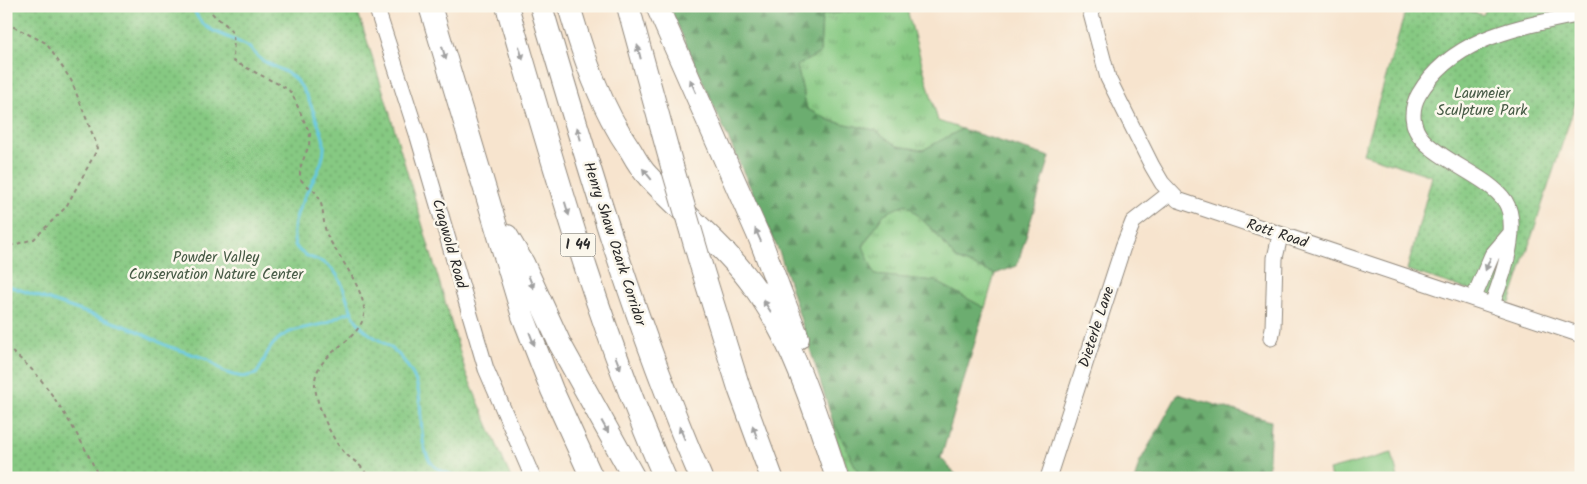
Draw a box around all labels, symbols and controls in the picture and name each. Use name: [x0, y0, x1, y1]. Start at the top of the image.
one-way arrow: [635, 45, 643, 60]
one-way arrow: [441, 46, 449, 61]
one-way arrow: [517, 46, 525, 61]
one-way arrow: [688, 79, 696, 93]
park label: Laumeier Sculpture Park: [1437, 82, 1528, 123]
one-way arrow: [575, 126, 583, 141]
street label: Henry Shaw Ozark Corridor: [576, 159, 652, 330]
one-way arrow: [641, 167, 652, 180]
street label: Cragwold Road: [425, 196, 473, 292]
one-way arrow: [563, 201, 571, 216]
street label: Rott Road: [1243, 213, 1311, 255]
one-way arrow: [754, 228, 762, 242]
road number: I 44: [560, 234, 596, 256]
park label: Powder Valley Conservation Nature Center: [129, 246, 304, 287]
one-way arrow: [1484, 257, 1492, 272]
one-way arrow: [527, 275, 535, 290]
street label: Dieterle Lane: [1073, 283, 1121, 371]
one-way arrow: [763, 300, 772, 313]
one-way arrow: [528, 332, 536, 347]
one-way arrow: [614, 356, 622, 371]
one-way arrow: [601, 419, 609, 434]
one-way arrow: [751, 424, 759, 439]
one-way arrow: [678, 425, 686, 440]

